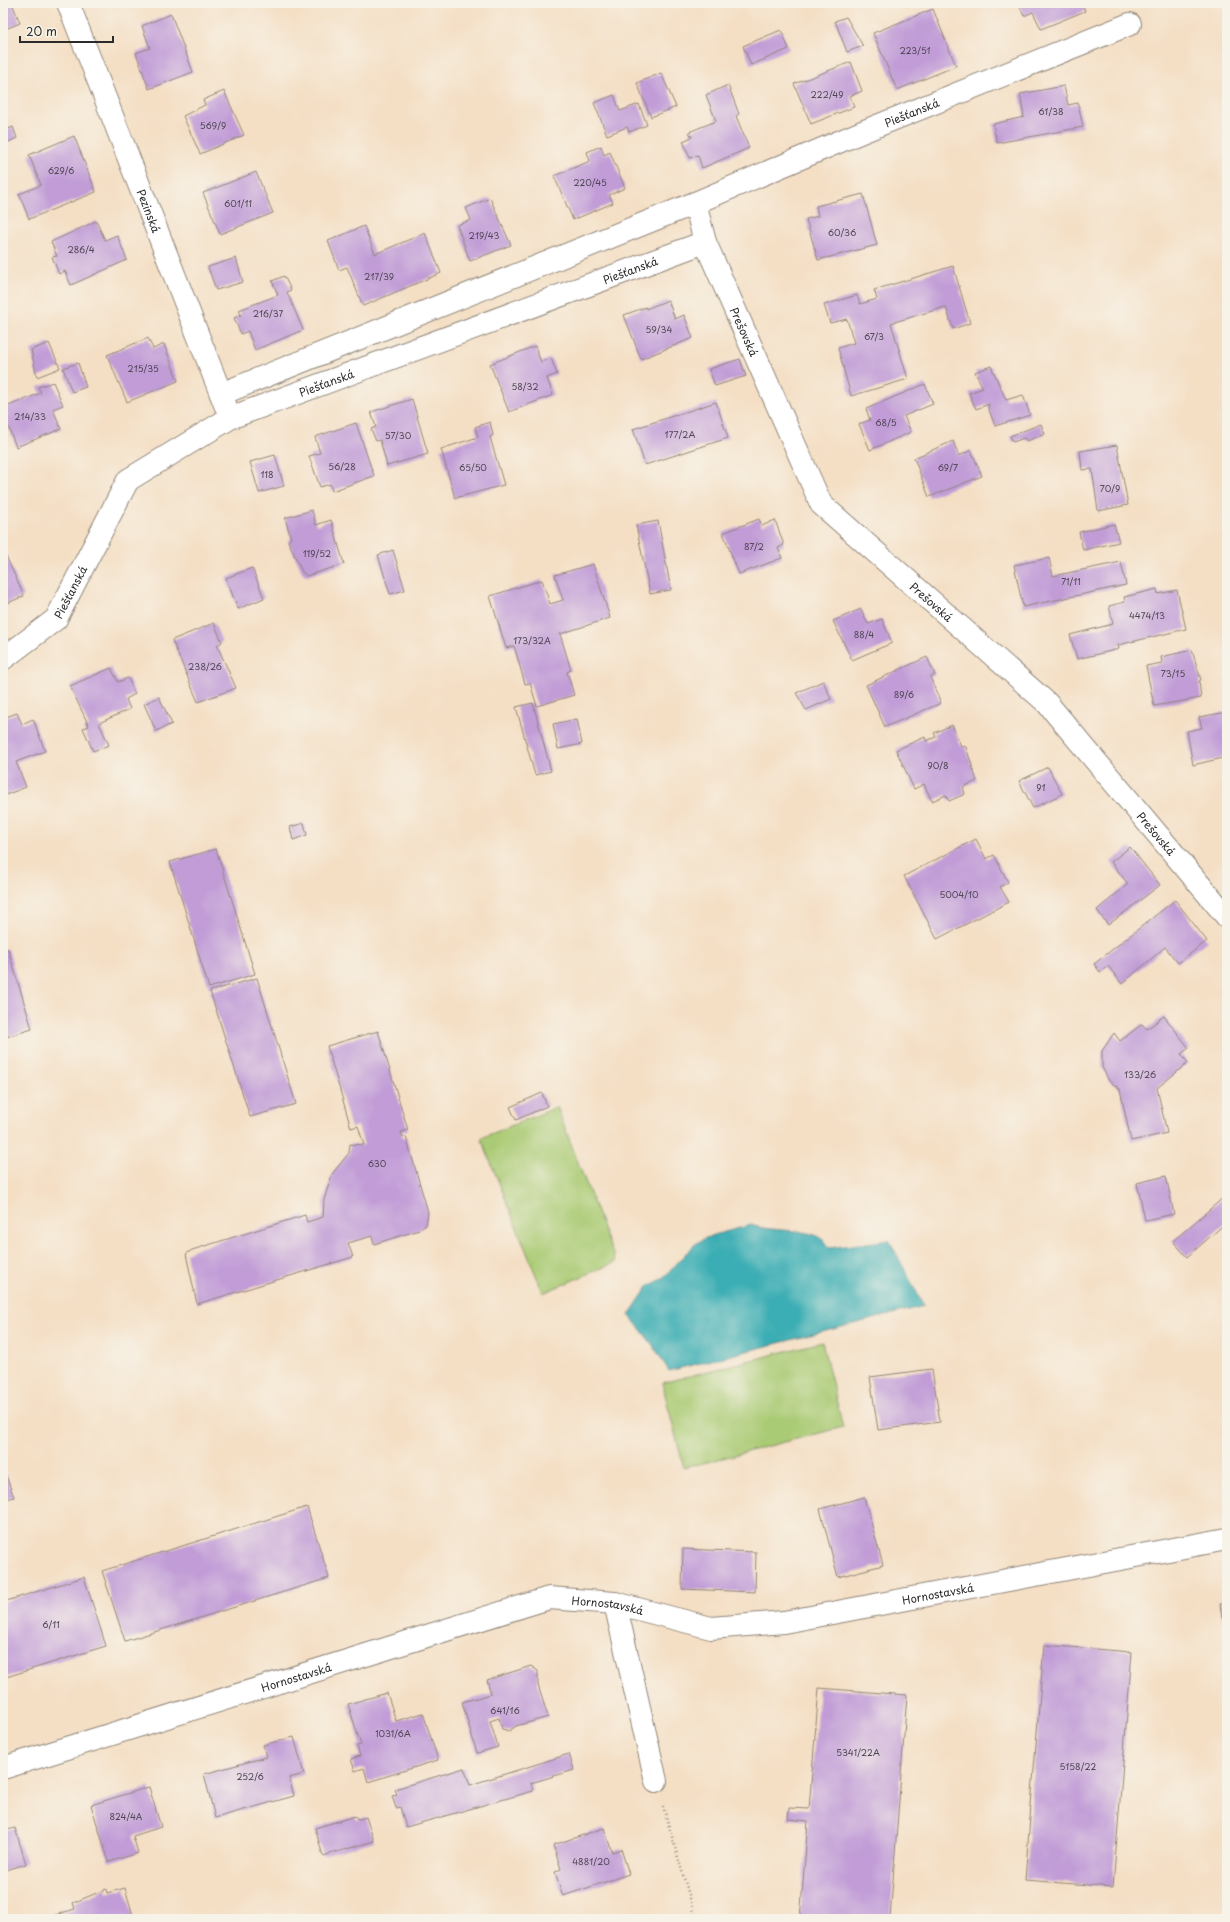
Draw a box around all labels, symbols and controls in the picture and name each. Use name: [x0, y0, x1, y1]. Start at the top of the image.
scale bar: [20, 18, 113, 44]
text: 20 m: [26, 22, 57, 40]
house number: 223/51: [899, 43, 931, 57]
house number: 222/49: [811, 87, 843, 101]
street label: Piešťanská: [882, 93, 941, 131]
house number: 61/38: [1038, 104, 1064, 118]
house number: 569/9: [200, 118, 226, 132]
house number: 629/6: [48, 163, 74, 177]
house number: 220/45: [573, 175, 607, 189]
street label: Pezinská: [133, 186, 165, 235]
house number: 601/11: [224, 196, 252, 210]
house number: 60/36: [828, 225, 856, 239]
house number: 219/43: [469, 228, 499, 242]
house number: 286/4: [67, 242, 95, 256]
street label: Piešťanská: [600, 252, 660, 288]
house number: 217/39: [364, 269, 394, 283]
street label: Prešovská: [726, 304, 763, 359]
house number: 216/37: [253, 306, 283, 320]
house number: 59/34: [646, 322, 672, 336]
house number: 67/3: [864, 329, 884, 343]
house number: 215/35: [127, 361, 159, 375]
street label: Piešťanská: [296, 364, 356, 400]
house number: 58/32: [511, 379, 539, 393]
house number: 214/33: [14, 409, 46, 423]
house number: 68/5: [875, 415, 897, 429]
house number: 177/2A: [665, 427, 695, 441]
house number: 57/30: [385, 428, 412, 442]
house number: 56/28: [328, 459, 356, 473]
house number: 65/50: [459, 460, 487, 474]
house number: 69/7: [938, 460, 958, 474]
house number: 118: [260, 467, 274, 481]
house number: 70/9: [1100, 481, 1120, 495]
house number: 87/2: [744, 539, 764, 553]
house number: 119/52: [303, 546, 331, 560]
street label: Piešťanská: [49, 562, 91, 621]
house number: 71/11: [1061, 574, 1081, 588]
street label: Prešovská: [906, 578, 957, 625]
house number: 4474/13: [1129, 608, 1165, 622]
house number: 88/4: [854, 627, 874, 641]
house number: 173/32A: [513, 633, 551, 647]
house number: 238/26: [188, 659, 222, 673]
house number: 73/15: [1161, 666, 1185, 680]
house number: 89/6: [894, 687, 914, 701]
house number: 90/8: [927, 758, 949, 772]
house number: 91: [1036, 780, 1046, 794]
street label: Prešovská: [1133, 808, 1180, 859]
house number: 5004/10: [939, 887, 979, 901]
house number: 133/26: [1124, 1067, 1156, 1081]
house number: 630: [368, 1156, 387, 1170]
street label: Hornostavská: [900, 1578, 975, 1608]
street label: Hornostavská: [571, 1591, 646, 1619]
house number: 6/11: [42, 1617, 60, 1631]
street label: Hornostavská: [259, 1658, 334, 1696]
house number: 641/16: [490, 1703, 520, 1717]
house number: 1031/6A: [375, 1726, 411, 1740]
house number: 5341/22A: [836, 1745, 880, 1759]
house number: 5158/22: [1060, 1759, 1097, 1773]
house number: 252/6: [236, 1769, 264, 1783]
house number: 824/4A: [110, 1809, 143, 1823]
house number: 4881/20: [572, 1854, 610, 1868]

